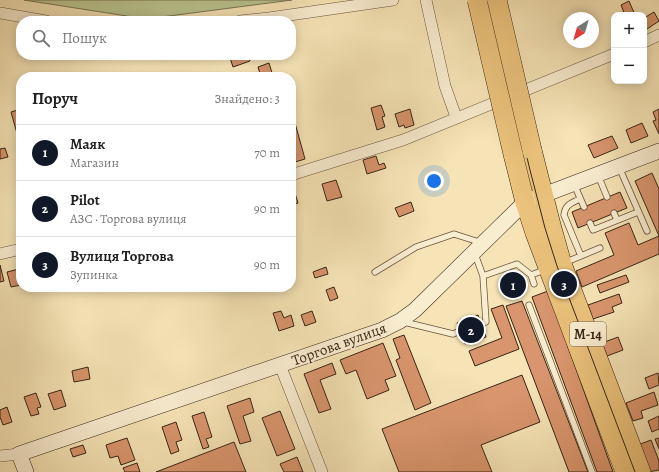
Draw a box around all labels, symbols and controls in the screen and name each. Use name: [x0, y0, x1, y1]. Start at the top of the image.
north arrow: [563, 12, 599, 48]
map controls: [611, 12, 647, 84]
button: +: [611, 12, 647, 48]
search box: [16, 16, 296, 60]
icon: search: [30, 27, 52, 49]
text: Пошук: [62, 28, 107, 48]
button: −: [611, 48, 647, 84]
text: Поруч: [32, 87, 78, 110]
text: Знайдено: 3: [215, 90, 280, 107]
text: Маяк: [70, 134, 105, 154]
text: 1: [43, 144, 47, 161]
text: 70 m: [254, 144, 280, 161]
text: Магазин: [70, 154, 119, 171]
your location: [424, 171, 444, 191]
text: Pilot: [70, 190, 100, 210]
text: 2: [42, 200, 48, 217]
text: 90 m: [254, 200, 280, 217]
text: АЗС · Торгова вулиця: [70, 210, 186, 227]
text: Вулиця Торгова: [70, 246, 174, 266]
text: 3: [42, 256, 48, 273]
text: 90 m: [254, 256, 280, 273]
text: Зупинка: [70, 266, 118, 283]
pin: 3: [551, 269, 577, 299]
pin: 1: [500, 270, 526, 300]
pin: 2: [458, 315, 484, 345]
street label: Торгова вулиця: [289, 318, 389, 370]
road number: М-14: [570, 322, 606, 346]

